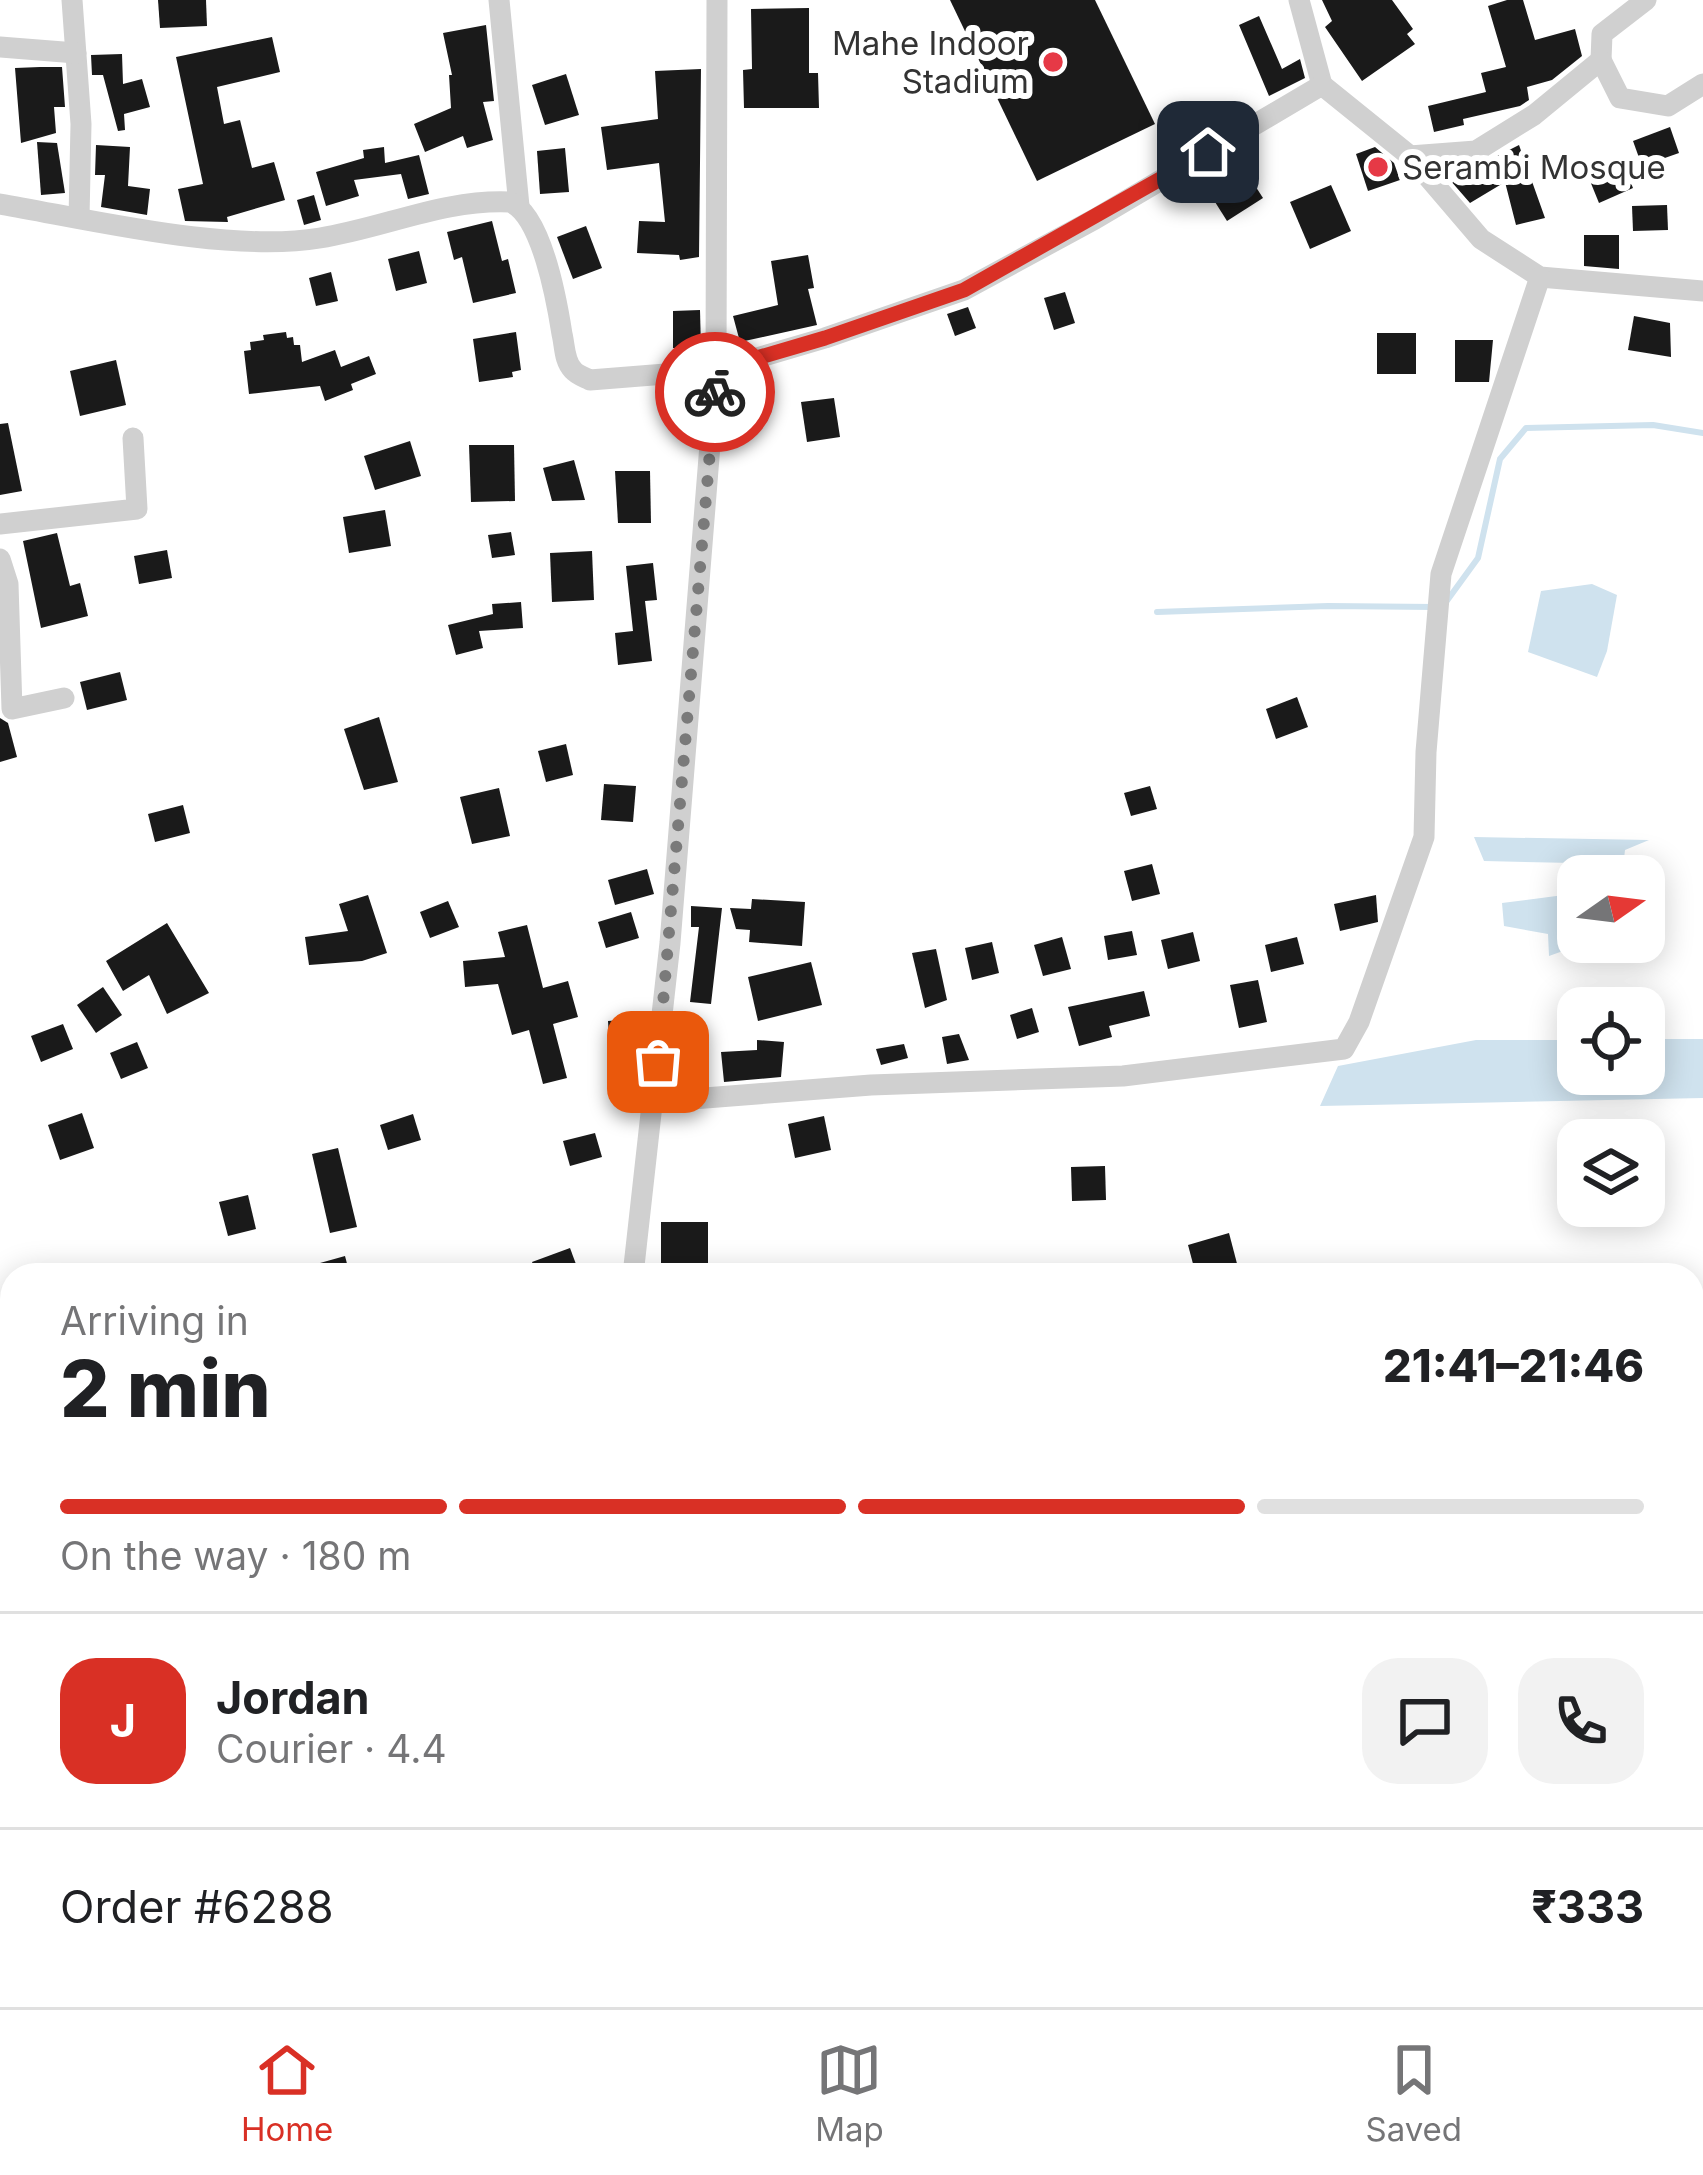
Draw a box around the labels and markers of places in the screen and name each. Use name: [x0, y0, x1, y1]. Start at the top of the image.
place label: Mahe Indoor Stadium: [832, 23, 1029, 101]
marker: Mahe Indoor Stadium: [1040, 49, 1066, 75]
pin: [1157, 101, 1259, 203]
place label: Serambi Mosque: [1402, 147, 1666, 187]
marker: Serambi Mosque: [1365, 154, 1391, 180]
pin: [607, 1011, 709, 1113]

